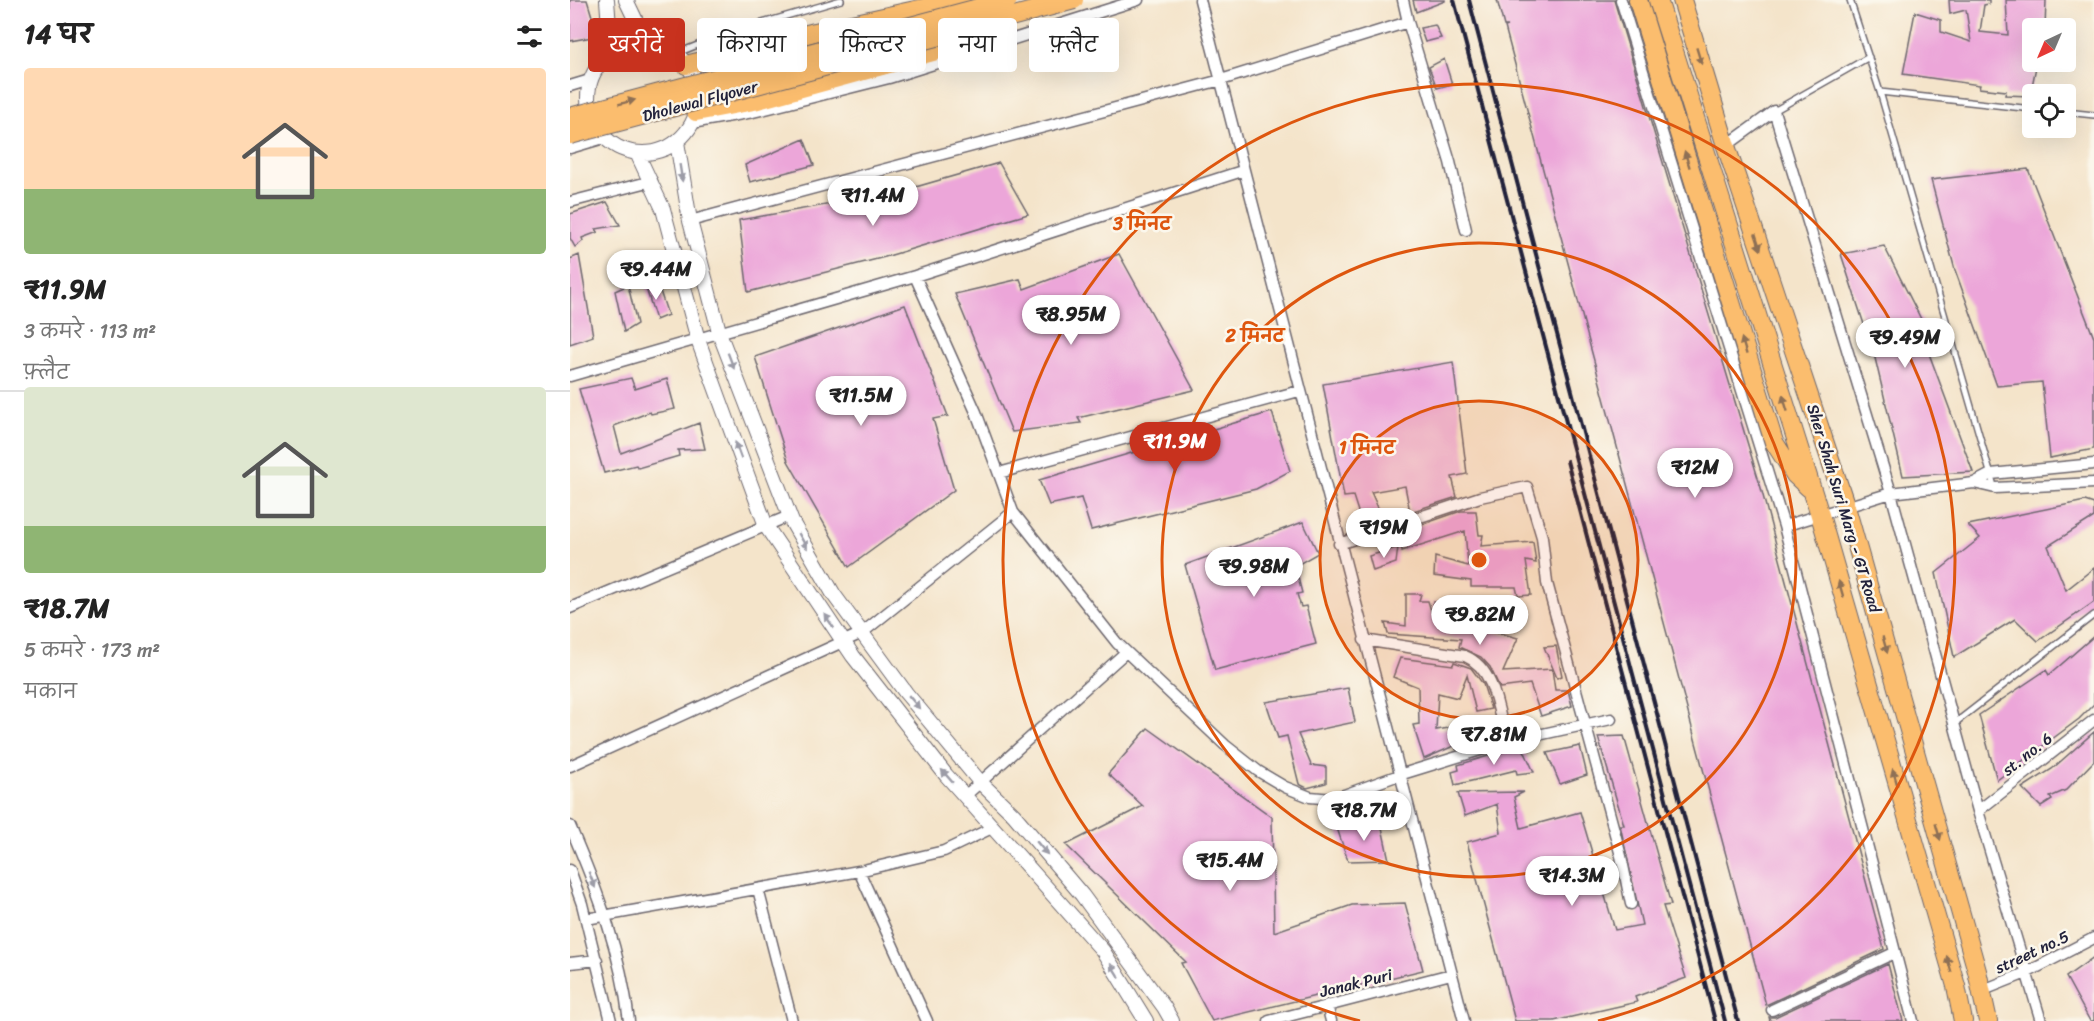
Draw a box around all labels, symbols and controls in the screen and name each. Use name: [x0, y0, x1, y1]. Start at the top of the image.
text: 14 घर: [24, 11, 93, 57]
chip: खरीदें: [588, 18, 685, 72]
chip: किराया: [697, 18, 807, 72]
chip: फ़िल्टर: [819, 18, 926, 72]
chip: नया: [938, 18, 1017, 72]
chip: फ़्लैट: [1029, 18, 1119, 72]
north arrow: [2022, 18, 2076, 72]
map controls: [2022, 18, 2076, 138]
icon: filters: [513, 20, 546, 53]
one-way arrow: [1695, 47, 1704, 65]
street label: Dholewal Flyover: [639, 71, 762, 130]
button: locate: [2022, 84, 2076, 138]
one-way arrow: [618, 97, 636, 106]
icon: home: [231, 107, 339, 215]
one-way arrow: [1682, 150, 1691, 168]
one-way arrow: [677, 163, 686, 182]
pin: ₹11.4M: [824, 176, 922, 227]
text: ₹11.4M: [841, 178, 905, 213]
text: 3 मिनट: [1112, 208, 1173, 240]
one-way arrow: [1754, 233, 1764, 251]
pin: ₹9.44M: [607, 250, 705, 301]
text: ₹9.44M: [621, 252, 691, 287]
text: ₹11.9M: [24, 266, 106, 312]
pin: ₹8.95M: [1022, 295, 1120, 346]
text: ₹8.95M: [1036, 297, 1106, 332]
text: 3 कमरे · 113 m²: [24, 314, 156, 349]
pin: ₹9.49M: [1856, 318, 1954, 369]
text: 2 मिनट: [1225, 320, 1287, 352]
text: ₹9.49M: [1870, 320, 1940, 355]
one-way arrow: [1739, 337, 1749, 355]
one-way arrow: [726, 352, 736, 370]
text: फ़्लैट: [24, 355, 70, 390]
pin: ₹11.5M: [812, 376, 910, 427]
text: ₹11.5M: [830, 378, 892, 413]
one-way arrow: [1779, 394, 1789, 412]
street label: Sher Shah Suri Marg - GT Road: [1798, 400, 1890, 617]
pin: ₹11.9M: [1126, 422, 1224, 473]
text: ₹11.9M: [1144, 424, 1207, 459]
icon: home: [231, 426, 339, 534]
text: 1 मिनट: [1339, 432, 1397, 464]
one-way arrow: [733, 441, 743, 459]
pin: ₹12M: [1659, 448, 1731, 499]
text: ₹12M: [1671, 450, 1719, 485]
pin: ₹19M: [1348, 508, 1420, 559]
text: ₹19M: [1360, 510, 1408, 545]
one-way arrow: [798, 533, 808, 550]
pin: ₹9.98M: [1205, 547, 1303, 598]
text: ₹9.98M: [1219, 549, 1289, 584]
centre of rings: [1469, 550, 1489, 570]
one-way arrow: [1836, 580, 1845, 598]
text: ₹18.7M: [24, 585, 109, 631]
pin: ₹9.82M: [1431, 595, 1529, 646]
text: ₹9.82M: [1445, 597, 1515, 632]
one-way arrow: [824, 613, 835, 629]
text: 5 कमरे · 173 m²: [24, 633, 160, 668]
one-way arrow: [1881, 636, 1890, 654]
text: मकान: [24, 674, 77, 709]
one-way arrow: [907, 694, 920, 710]
pin: ₹7.81M: [1445, 715, 1543, 766]
text: ₹7.81M: [1461, 717, 1527, 752]
street label: st. no. 6: [1994, 725, 2059, 784]
one-way arrow: [1890, 768, 1899, 786]
one-way arrow: [941, 769, 954, 784]
pin: ₹18.7M: [1315, 791, 1413, 842]
text: ₹18.7M: [1331, 793, 1397, 828]
one-way arrow: [1934, 823, 1943, 841]
one-way arrow: [1035, 840, 1048, 855]
pin: ₹15.4M: [1181, 841, 1279, 892]
text: ₹15.4M: [1197, 843, 1263, 878]
pin: ₹14.3M: [1523, 856, 1621, 907]
text: ₹14.3M: [1539, 858, 1605, 893]
one-way arrow: [587, 871, 597, 889]
street label: street no.5: [1989, 922, 2074, 982]
one-way arrow: [1944, 955, 1953, 973]
street label: Janak Puri: [1316, 960, 1396, 1006]
one-way arrow: [1110, 963, 1121, 980]

